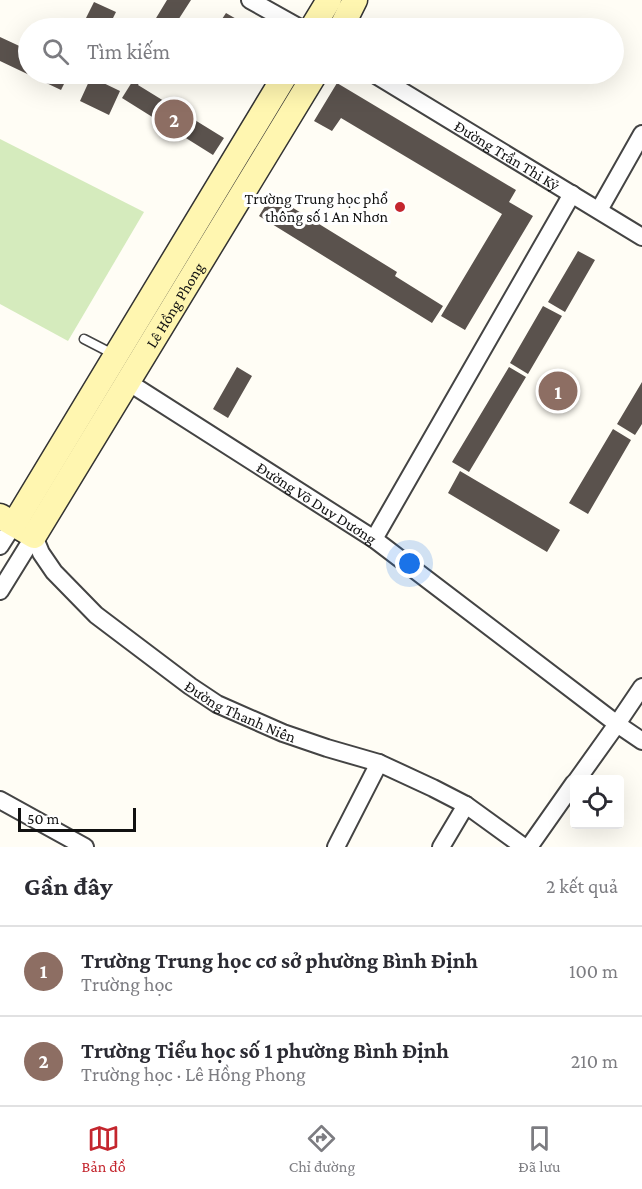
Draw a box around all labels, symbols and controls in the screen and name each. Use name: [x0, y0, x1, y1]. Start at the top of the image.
search box: [18, 18, 624, 84]
icon: search: [39, 35, 72, 68]
text: Tìm kiếm: [87, 39, 170, 64]
pin: 2: [154, 96, 194, 142]
street label: Đường Trần Thị Kỷ: [452, 117, 563, 195]
place label: Trường Trung học phổ thông số 1 An Nhơn: [245, 190, 388, 226]
marker: Trường Trung học phổ thông số 1 An Nhơn: [393, 200, 407, 214]
street label: Lê Hồng Phong: [142, 259, 208, 351]
pin: 1: [538, 368, 578, 414]
street label: Đường Võ Duy Dương: [254, 458, 380, 548]
your location: [395, 549, 424, 578]
street label: Đường Thanh Niên: [182, 677, 298, 745]
map controls: [570, 775, 624, 829]
button: locate: [570, 775, 624, 829]
scale bar: [18, 805, 136, 832]
text: 50 m: [27, 810, 59, 827]
text: Gần đây: [24, 872, 113, 901]
text: 2 kết quả: [546, 875, 618, 897]
text: Trường Trung học cơ sở phường Bình Định: [81, 948, 478, 973]
text: 1: [40, 960, 47, 982]
text: 100 m: [569, 960, 618, 982]
text: Trường học: [81, 973, 173, 995]
text: Trường Tiểu học số 1 phường Bình Định: [81, 1038, 449, 1063]
text: 2: [38, 1050, 49, 1072]
text: 210 m: [571, 1050, 618, 1072]
text: Trường học · Lê Hồng Phong: [81, 1063, 306, 1085]
tab: Bản đồ: [82, 1122, 126, 1175]
tab: Chỉ đường: [289, 1122, 355, 1175]
tab: Đã lưu: [518, 1122, 560, 1175]

